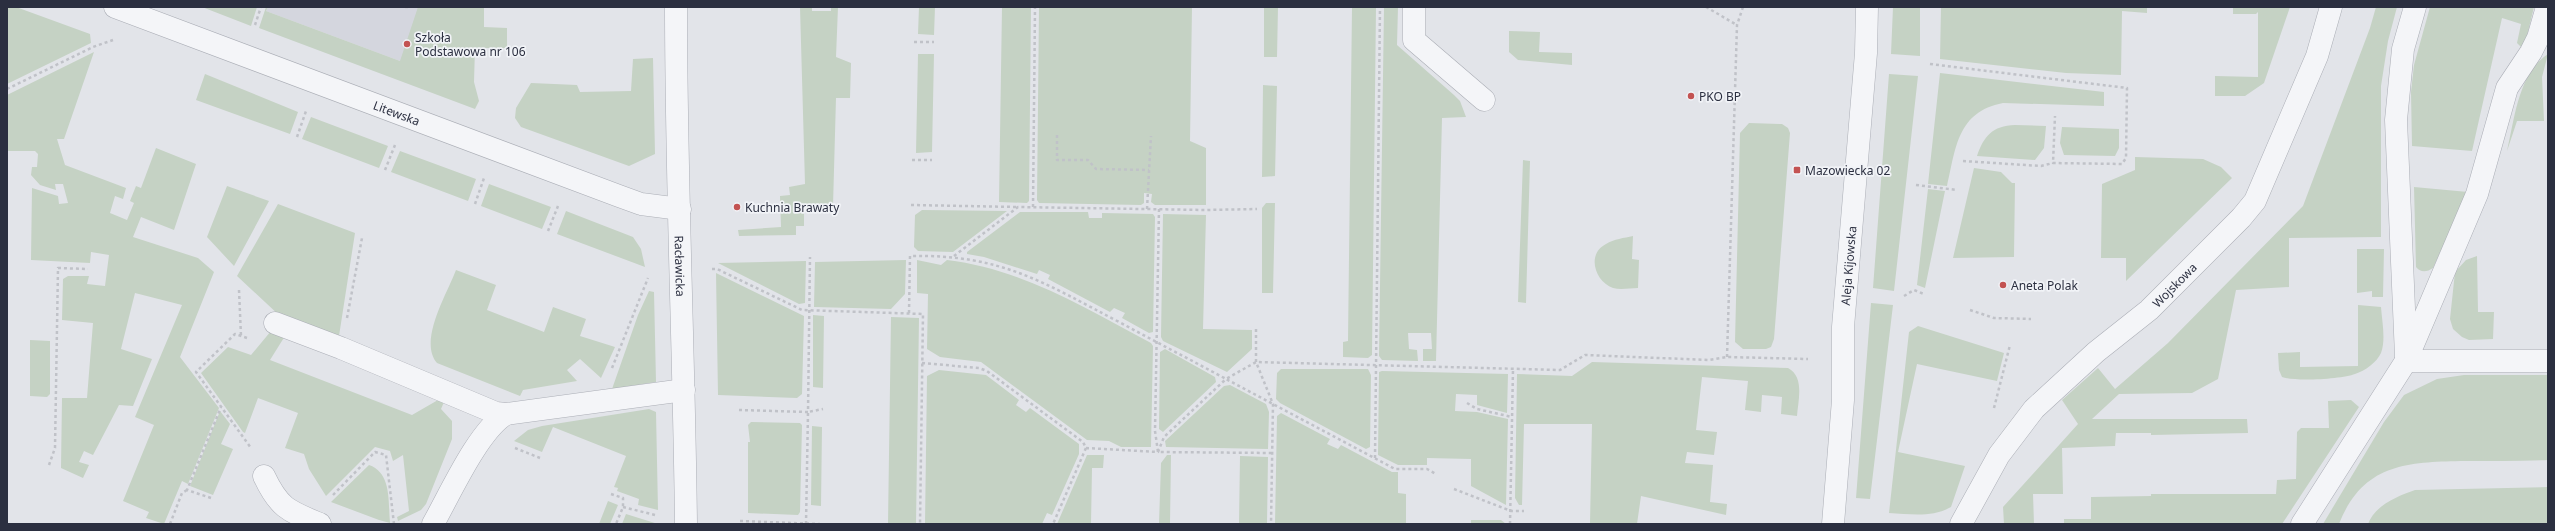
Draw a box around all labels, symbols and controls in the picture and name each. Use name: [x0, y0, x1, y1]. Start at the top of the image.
place label: Szkoła Podstawowa nr 106: [415, 29, 526, 60]
marker: Szkoła Podstawowa nr 106: [402, 39, 412, 49]
place label: PKO BP: [1699, 88, 1741, 105]
marker: PKO BP: [1686, 91, 1696, 101]
street label: Litewska: [371, 96, 423, 129]
place label: Mazowiecka 02: [1805, 162, 1890, 179]
marker: Mazowiecka 02: [1792, 165, 1802, 175]
place label: Kuchnia Brawaty: [745, 199, 840, 216]
marker: Kuchnia Brawaty: [732, 202, 742, 212]
street label: Aleja Kijowska: [1836, 225, 1860, 306]
street label: Racławicka: [671, 235, 690, 297]
street label: Wojskowa: [2148, 259, 2200, 311]
place label: Aneta Polak: [2011, 277, 2078, 294]
marker: Aneta Polak: [1998, 280, 2008, 290]

